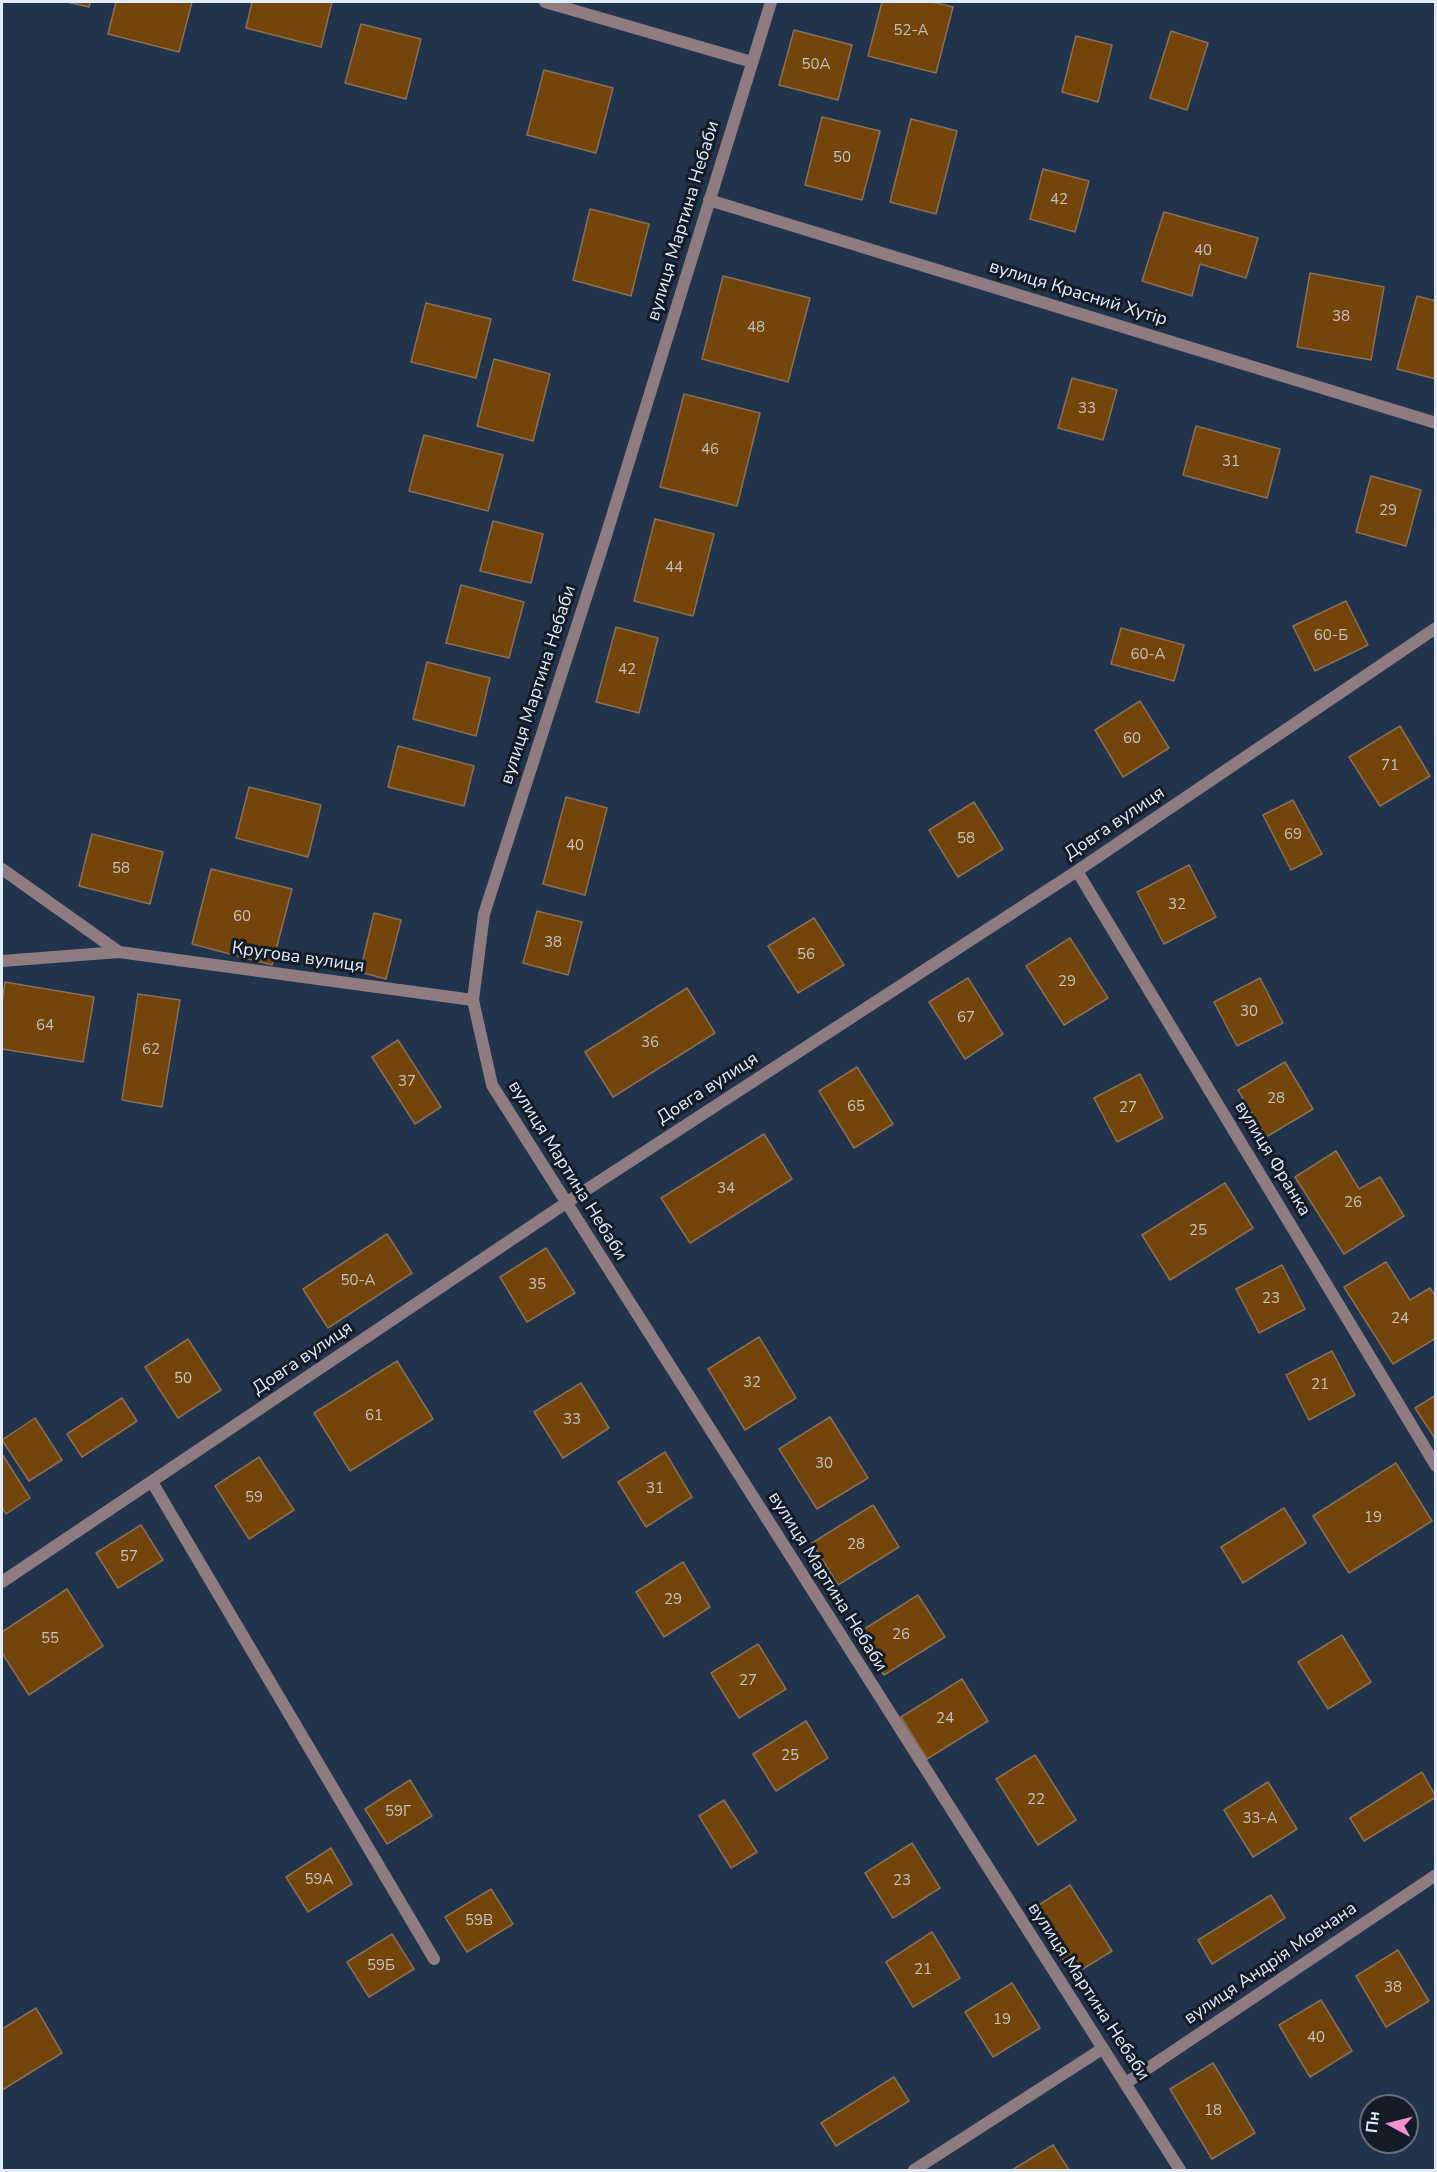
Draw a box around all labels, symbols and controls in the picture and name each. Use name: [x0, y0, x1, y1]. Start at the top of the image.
house number: 52-А: [893, 22, 929, 40]
house number: 50А: [802, 56, 830, 74]
street label: вулиця Мартина Небаби: [643, 118, 725, 324]
house number: 50: [833, 149, 851, 167]
house number: 42: [1050, 191, 1068, 209]
house number: 40: [1194, 242, 1212, 260]
street label: вулиця Красний Хутір: [986, 257, 1170, 331]
house number: 38: [1332, 308, 1350, 326]
house number: 48: [747, 319, 765, 337]
house number: 33: [1078, 400, 1096, 418]
house number: 46: [701, 441, 719, 459]
house number: 31: [1222, 453, 1240, 471]
house number: 29: [1379, 502, 1397, 520]
house number: 44: [665, 559, 683, 577]
street label: вулиця Мартина Небаби: [497, 583, 581, 787]
house number: 60-Б: [1314, 627, 1348, 645]
house number: 60-А: [1130, 646, 1166, 664]
house number: 42: [618, 661, 636, 679]
house number: 60: [1123, 730, 1141, 748]
house number: 71: [1381, 757, 1399, 775]
street label: Довга вулиця: [1061, 783, 1169, 865]
house number: 69: [1284, 826, 1302, 844]
house number: 58: [957, 830, 975, 848]
house number: 40: [566, 837, 584, 855]
house number: 58: [112, 860, 130, 878]
house number: 32: [1168, 896, 1186, 914]
house number: 60: [233, 908, 251, 926]
house number: 38: [544, 934, 562, 952]
street label: Кругова вулиця: [230, 938, 366, 978]
house number: 56: [797, 946, 815, 964]
house number: 29: [1058, 973, 1076, 991]
house number: 30: [1240, 1003, 1258, 1021]
house number: 67: [957, 1009, 975, 1027]
house number: 64: [36, 1017, 54, 1035]
house number: 36: [641, 1034, 659, 1052]
house number: 62: [142, 1041, 160, 1059]
street label: Довга вулиця: [653, 1048, 763, 1130]
house number: 37: [398, 1073, 416, 1091]
street label: вулиця Мартина Небаби: [503, 1077, 631, 1265]
house number: 28: [1267, 1090, 1285, 1108]
house number: 65: [847, 1098, 865, 1116]
street label: вулиця Франка: [1229, 1098, 1315, 1220]
house number: 27: [1119, 1099, 1137, 1117]
house number: 34: [717, 1180, 735, 1198]
house number: 26: [1344, 1194, 1362, 1212]
house number: 25: [1189, 1222, 1207, 1240]
house number: 50-А: [340, 1272, 376, 1290]
house number: 35: [528, 1276, 546, 1294]
house number: 23: [1262, 1290, 1280, 1308]
house number: 24: [1391, 1310, 1409, 1328]
street label: Довга вулиця: [249, 1318, 357, 1400]
house number: 50: [174, 1370, 192, 1388]
house number: 32: [743, 1374, 761, 1392]
house number: 21: [1311, 1376, 1329, 1394]
house number: 61: [365, 1407, 383, 1425]
house number: 33: [563, 1411, 581, 1429]
house number: 30: [815, 1455, 833, 1473]
house number: 31: [646, 1480, 664, 1498]
street label: вулиця Мартина Небаби: [763, 1488, 891, 1676]
house number: 59: [245, 1489, 263, 1507]
house number: 19: [1364, 1509, 1382, 1527]
house number: 28: [847, 1536, 865, 1554]
house number: 57: [120, 1548, 138, 1566]
house number: 29: [664, 1591, 682, 1609]
house number: 26: [892, 1626, 910, 1644]
house number: 55: [41, 1630, 59, 1648]
house number: 27: [739, 1672, 757, 1690]
house number: 24: [936, 1710, 954, 1728]
house number: 25: [781, 1747, 799, 1765]
house number: 22: [1027, 1791, 1045, 1809]
house number: 59Г: [385, 1803, 411, 1821]
house number: 33-А: [1242, 1810, 1278, 1828]
house number: 59А: [305, 1871, 333, 1889]
house number: 23: [893, 1872, 911, 1890]
street label: вулиця Андрія Мовчана: [1181, 1898, 1361, 2030]
street label: вулиця Мартина Небаби: [1022, 1899, 1154, 2085]
house number: 59В: [465, 1912, 493, 1930]
house number: 59Б: [367, 1957, 395, 1975]
house number: 21: [914, 1961, 932, 1979]
house number: 38: [1384, 1979, 1402, 1997]
house number: 19: [993, 2011, 1011, 2029]
house number: 40: [1307, 2029, 1325, 2047]
north arrow: [1359, 2094, 1419, 2154]
house number: 18: [1204, 2102, 1222, 2120]
text: Пн: [1361, 2110, 1385, 2134]

